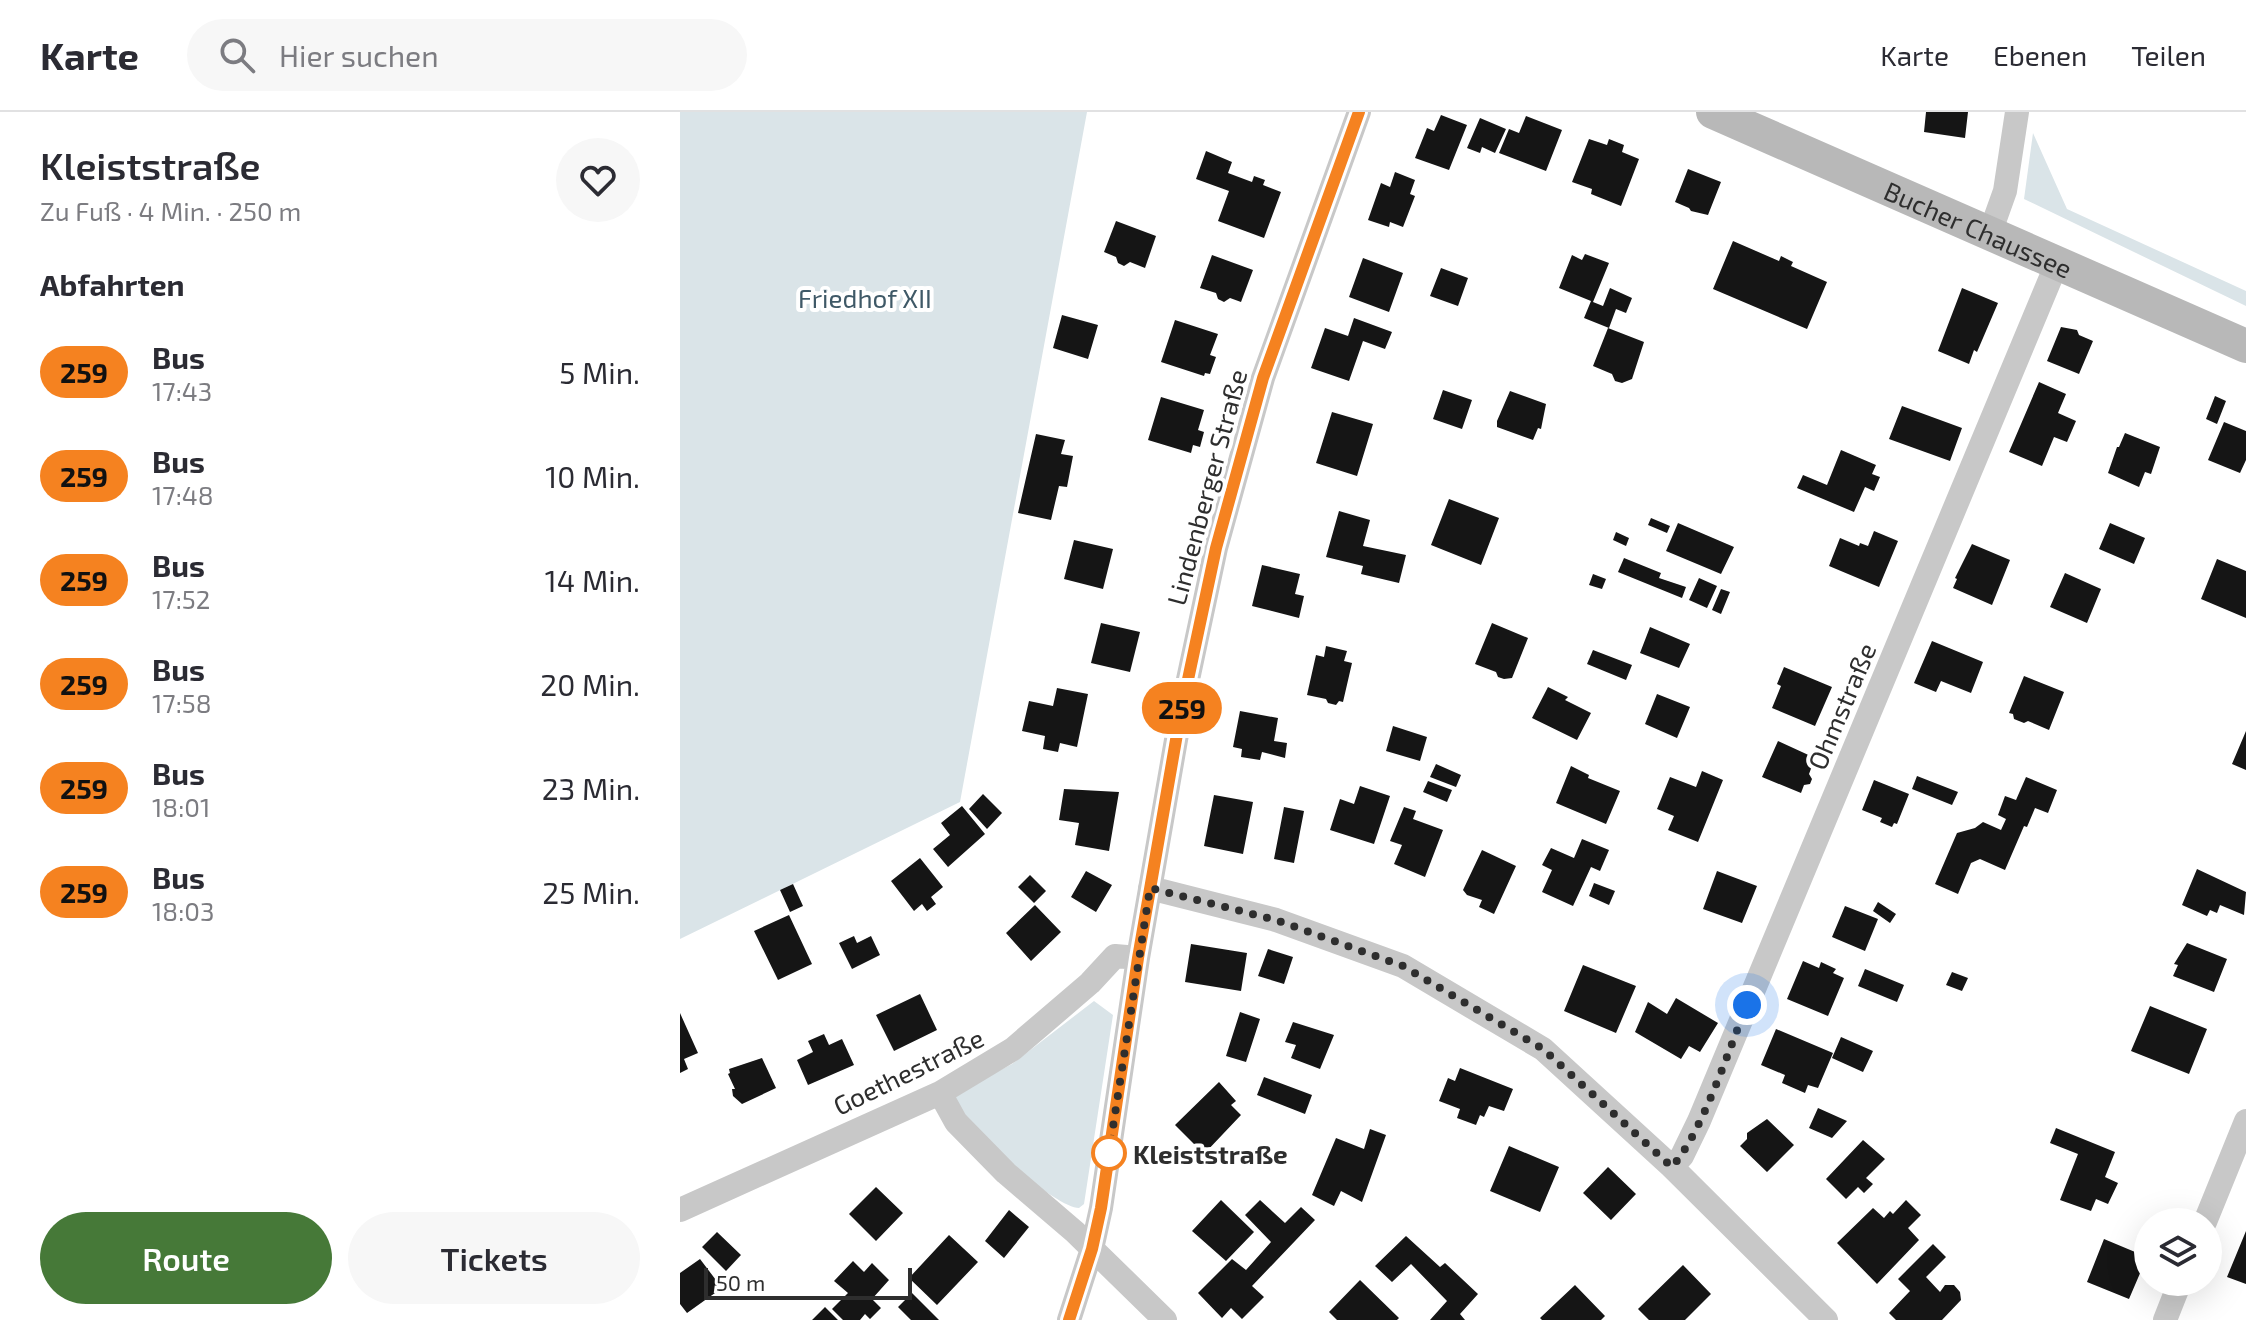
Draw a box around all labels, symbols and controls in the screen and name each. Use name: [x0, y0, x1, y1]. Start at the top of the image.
search box: [187, 19, 747, 91]
text: Karte: [40, 32, 139, 78]
icon: search: [215, 33, 259, 77]
text: Hier suchen: [279, 37, 439, 73]
text: Karte: [1880, 38, 1949, 72]
text: Ebenen: [1993, 38, 2087, 72]
text: Teilen: [2131, 38, 2206, 72]
button: heart: [556, 138, 640, 222]
text: Kleiststraße: [40, 142, 261, 188]
street label: Bucher Chaussee: [1880, 174, 2077, 283]
text: Zu Fuß · 4 Min. · 250 m: [40, 195, 301, 226]
text: Abfahrten: [40, 266, 185, 302]
park label: Friedhof XII: [798, 282, 932, 313]
text: Bus: [152, 339, 205, 375]
text: 5 Min.: [559, 354, 640, 390]
text: 259: [60, 355, 108, 389]
street label: Lindenberger Straße: [1160, 366, 1252, 608]
text: 17:43: [152, 375, 212, 406]
text: Bus: [152, 443, 205, 479]
text: 10 Min.: [545, 458, 640, 494]
text: 259: [60, 459, 108, 493]
text: 17:48: [152, 479, 214, 510]
text: Bus: [152, 547, 205, 583]
text: 14 Min.: [545, 562, 640, 598]
text: 259: [60, 563, 108, 597]
text: 17:52: [152, 583, 210, 614]
street label: Ohmstraße: [1800, 638, 1882, 774]
text: Bus: [152, 651, 205, 687]
text: 20 Min.: [540, 666, 640, 702]
text: 259: [60, 667, 108, 701]
line badge: 259: [1136, 682, 1228, 734]
text: 17:58: [152, 687, 212, 718]
text: 259: [1158, 691, 1206, 725]
text: Bus: [152, 755, 205, 791]
text: 23 Min.: [542, 770, 640, 806]
text: 259: [60, 771, 108, 805]
text: 18:01: [152, 791, 210, 822]
text: Bus: [152, 859, 205, 895]
text: 25 Min.: [542, 874, 640, 910]
text: 259: [60, 875, 108, 909]
text: 18:03: [152, 895, 214, 926]
your location: [1727, 985, 1767, 1025]
street label: Goethestraße: [828, 1021, 988, 1121]
marker: Kleiststraße: [1092, 1136, 1126, 1170]
place label: Kleiststraße: [1133, 1138, 1288, 1169]
map controls: [2134, 1208, 2222, 1296]
button: layers: [2134, 1208, 2222, 1296]
button: Route: [40, 1212, 332, 1304]
button: Tickets: [348, 1212, 640, 1304]
scale bar: [704, 1264, 912, 1300]
text: 50 m: [716, 1269, 765, 1295]

